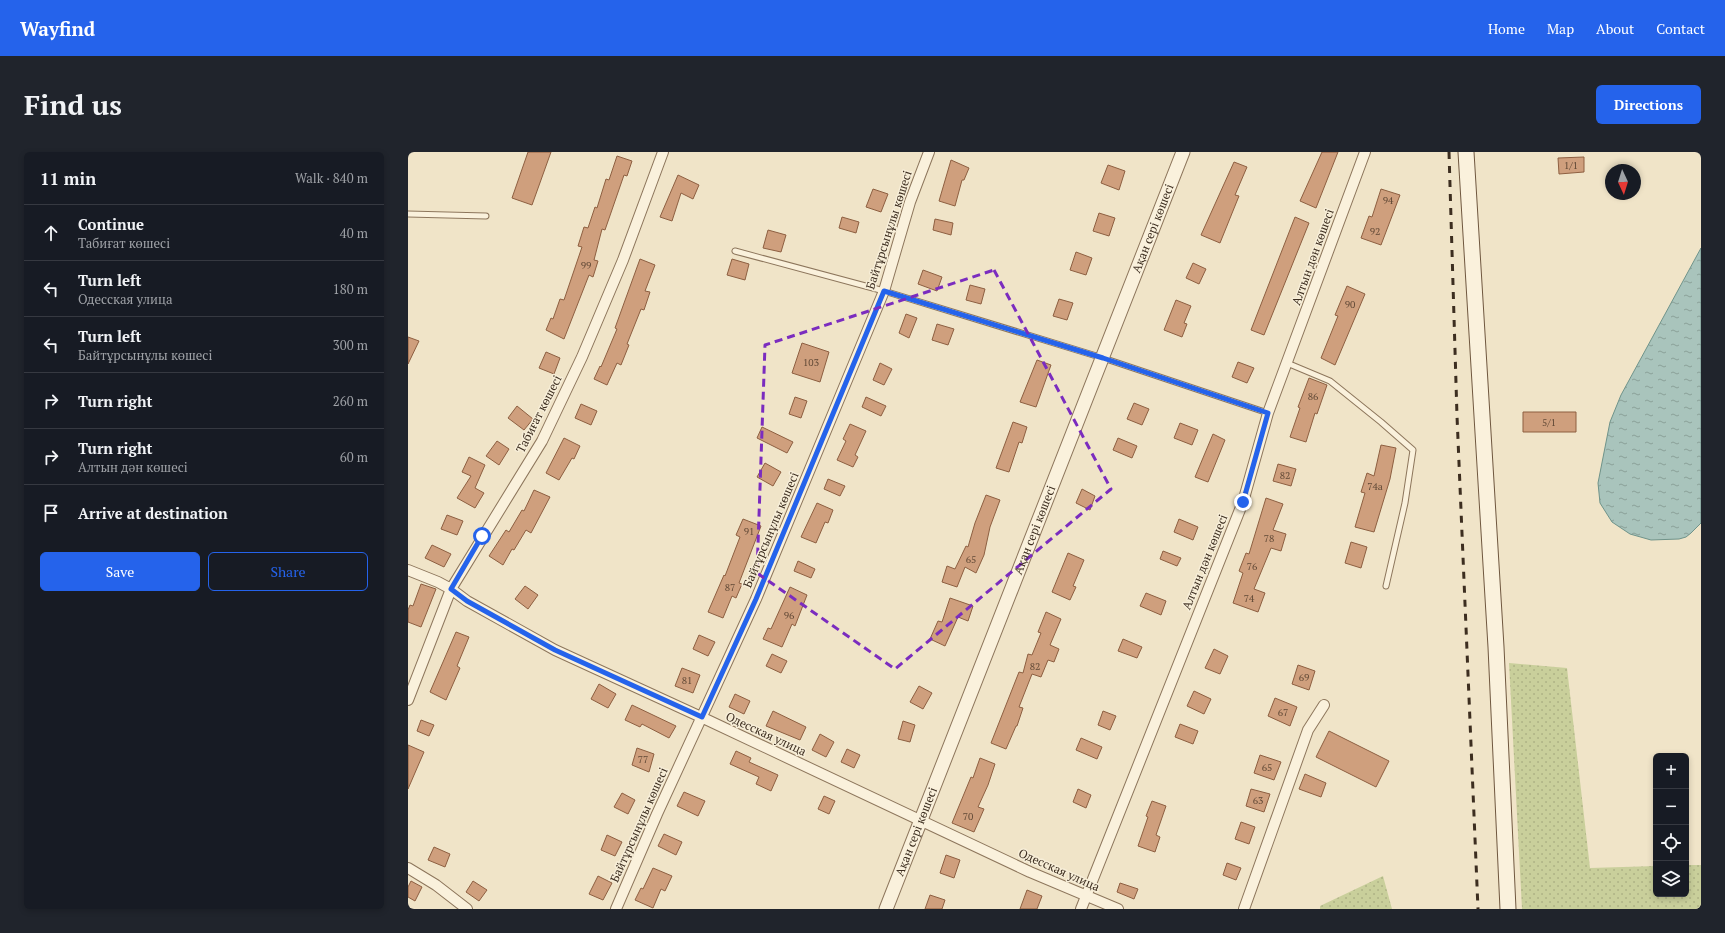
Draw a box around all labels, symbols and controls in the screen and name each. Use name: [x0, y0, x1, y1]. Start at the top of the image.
text: Wayfind: [20, 16, 95, 41]
text: Home: [1488, 19, 1525, 38]
text: Map: [1547, 19, 1574, 38]
text: About: [1596, 19, 1634, 38]
text: Contact: [1656, 19, 1705, 38]
button: Directions: [1596, 85, 1701, 124]
text: Find us: [24, 86, 122, 123]
house number: 1/1: [1564, 159, 1578, 172]
north arrow: [1605, 164, 1641, 200]
text: 11 min: [40, 167, 96, 190]
street label: Байтұрсынұлы көшесі: [862, 168, 915, 291]
text: Walk · 840 m: [295, 169, 368, 187]
street label: Ақан сері көшесі: [1128, 181, 1177, 275]
house number: 94: [1383, 194, 1394, 207]
street label: Алтын дән көшесі: [1288, 206, 1337, 307]
text: Continue: [78, 214, 144, 234]
icon: ahead: [40, 222, 62, 244]
text: 40 m: [340, 224, 368, 242]
house number: 92: [1370, 225, 1380, 238]
text: Табиғат көшесі: [78, 234, 170, 252]
house number: 99: [581, 259, 591, 272]
text: Turn left: [78, 270, 142, 290]
icon: left: [40, 278, 62, 300]
text: 180 m: [333, 280, 368, 298]
text: Одесская улица: [78, 290, 172, 308]
house number: 90: [1345, 298, 1355, 311]
text: Turn left: [78, 326, 142, 346]
icon: left: [40, 334, 62, 356]
text: 300 m: [333, 336, 368, 354]
text: Байтұрсынұлы көшесі: [78, 346, 212, 364]
house number: 103: [803, 356, 819, 369]
street label: Табиғат көшесі: [513, 372, 565, 455]
icon: right: [40, 390, 62, 412]
house number: 86: [1308, 390, 1319, 403]
text: Turn right: [78, 391, 153, 411]
text: 260 m: [333, 392, 368, 410]
house number: 5/1: [1542, 416, 1556, 429]
text: Turn right: [78, 438, 153, 458]
icon: right: [40, 446, 62, 468]
text: 60 m: [340, 448, 368, 466]
text: Алтын дән көшесі: [78, 458, 188, 476]
street label: Байтұрсынұлы көшесі: [739, 469, 802, 590]
house number: 82: [1280, 469, 1290, 482]
house number: 74а: [1367, 480, 1383, 493]
street label: Ақан сері көшесі: [1010, 483, 1059, 577]
route end: [1234, 493, 1252, 511]
icon: arrive: [40, 502, 62, 524]
text: Arrive at destination: [78, 503, 228, 523]
street label: Алтын дән көшесі: [1179, 512, 1231, 612]
house number: 91: [744, 525, 754, 538]
route start: [473, 527, 491, 545]
house number: 78: [1264, 532, 1274, 545]
button: Save: [40, 552, 200, 591]
button: Share: [208, 552, 368, 591]
house number: 65: [966, 553, 976, 566]
house number: 76: [1247, 560, 1258, 573]
house number: 87: [725, 581, 735, 594]
house number: 74: [1244, 592, 1255, 605]
house number: 96: [784, 609, 795, 622]
house number: 82: [1030, 660, 1040, 673]
house number: 69: [1299, 671, 1309, 684]
house number: 81: [682, 674, 692, 687]
house number: 67: [1278, 706, 1288, 719]
street label: Одесская улица: [724, 708, 809, 759]
house number: 77: [638, 753, 648, 766]
map controls: [1653, 753, 1689, 897]
button: +: [1653, 753, 1689, 789]
house number: 65: [1262, 761, 1272, 774]
street label: Байтұрсынұлы көшесі: [606, 765, 671, 884]
street label: Ақан сері көшесі: [892, 785, 940, 878]
button: −: [1653, 789, 1689, 825]
house number: 63: [1253, 794, 1263, 807]
house number: 70: [963, 810, 973, 823]
button: locate: [1653, 825, 1689, 861]
street label: Одесская улица: [1016, 845, 1102, 894]
button: layers: [1653, 861, 1689, 897]

